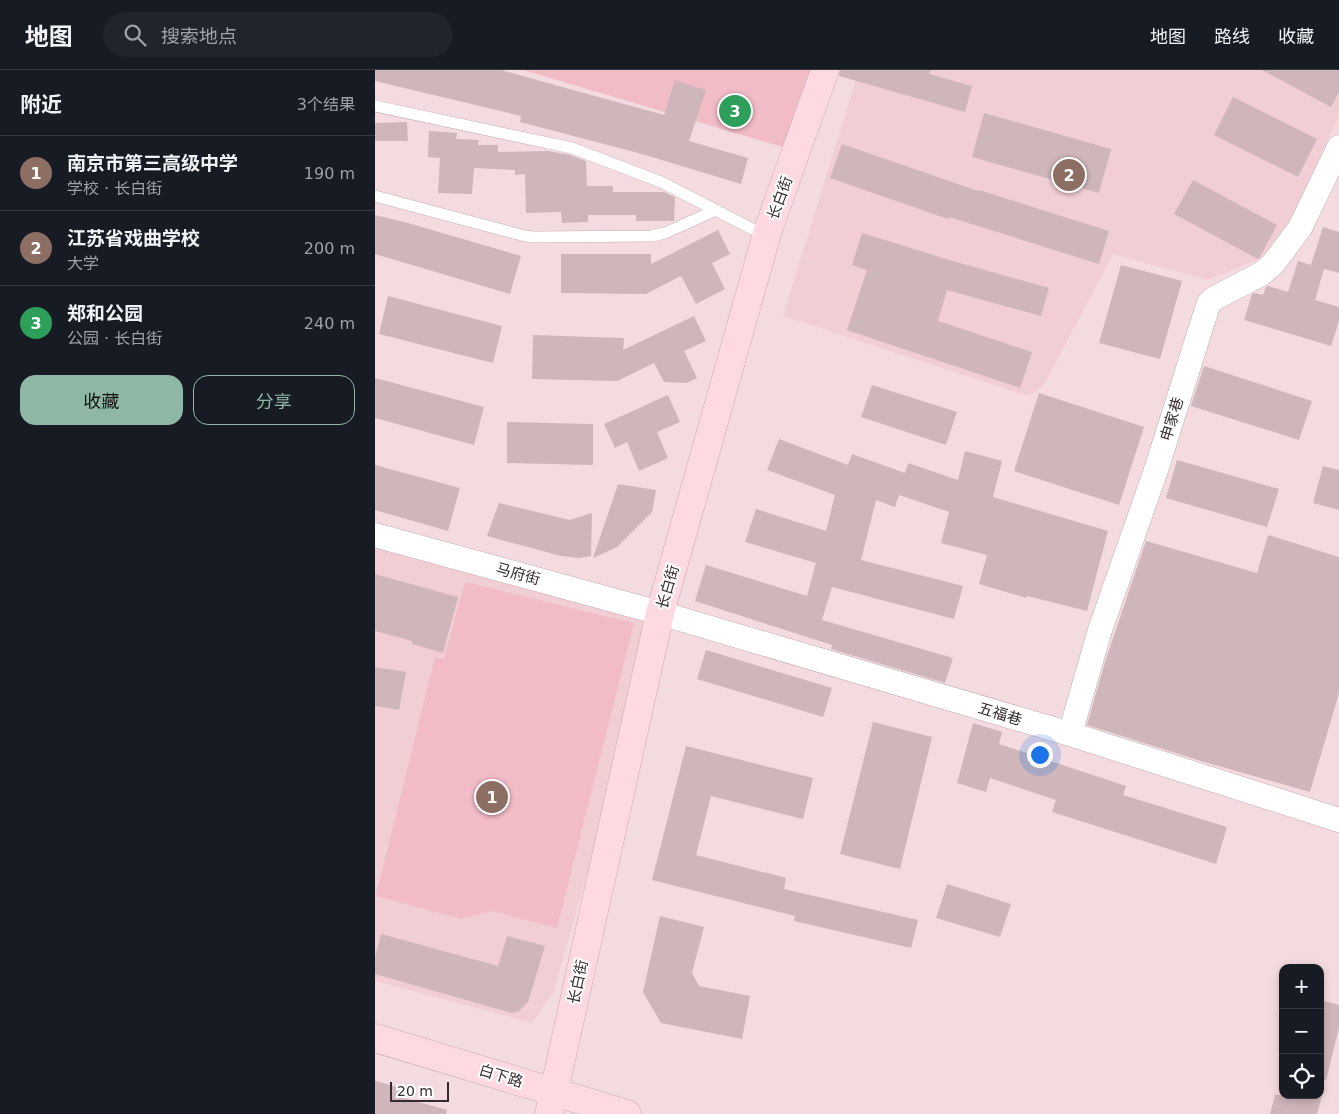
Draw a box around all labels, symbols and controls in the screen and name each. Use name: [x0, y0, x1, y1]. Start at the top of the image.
search box: [103, 12, 453, 57]
icon: search: [121, 21, 149, 49]
text: 地图: [25, 23, 73, 51]
text: 搜索地点: [161, 25, 237, 47]
text: 地图: [1150, 26, 1186, 47]
text: 路线: [1214, 26, 1250, 47]
text: 收藏: [1278, 26, 1314, 47]
pin: 3: [719, 92, 751, 130]
text: 附近: [20, 93, 62, 117]
text: 3个结果: [297, 95, 355, 114]
text: 南京市第三高级中学: [67, 152, 238, 174]
pin: 2: [1053, 156, 1085, 194]
text: 1: [30, 164, 42, 183]
text: 190 m: [304, 164, 355, 183]
street label: 长白街: [764, 174, 796, 222]
text: 学校 · 长白街: [67, 179, 162, 198]
text: 江苏省戏曲学校: [67, 227, 200, 249]
text: 2: [30, 239, 42, 258]
text: 200 m: [304, 239, 355, 258]
text: 大学: [67, 254, 99, 273]
text: 郑和公园: [67, 302, 143, 324]
text: 3: [30, 314, 42, 333]
text: 240 m: [304, 314, 355, 333]
text: 公园 · 长白街: [67, 329, 162, 348]
button: 收藏: [20, 375, 183, 425]
button: 分享: [193, 375, 355, 425]
street label: 申家巷: [1157, 395, 1187, 443]
street label: 马府街: [494, 559, 542, 589]
street label: 长白街: [653, 563, 683, 611]
street label: 五福巷: [976, 699, 1024, 729]
your location: [1027, 742, 1053, 768]
pin: 1: [476, 778, 508, 816]
street label: 长白街: [565, 958, 591, 1006]
map controls: [1279, 964, 1324, 1099]
button: +: [1279, 964, 1324, 1009]
button: −: [1279, 1009, 1324, 1054]
button: locate: [1279, 1054, 1324, 1099]
street label: 白下路: [477, 1061, 525, 1091]
scale bar: [390, 1079, 449, 1102]
text: 20 m: [397, 1083, 433, 1099]

